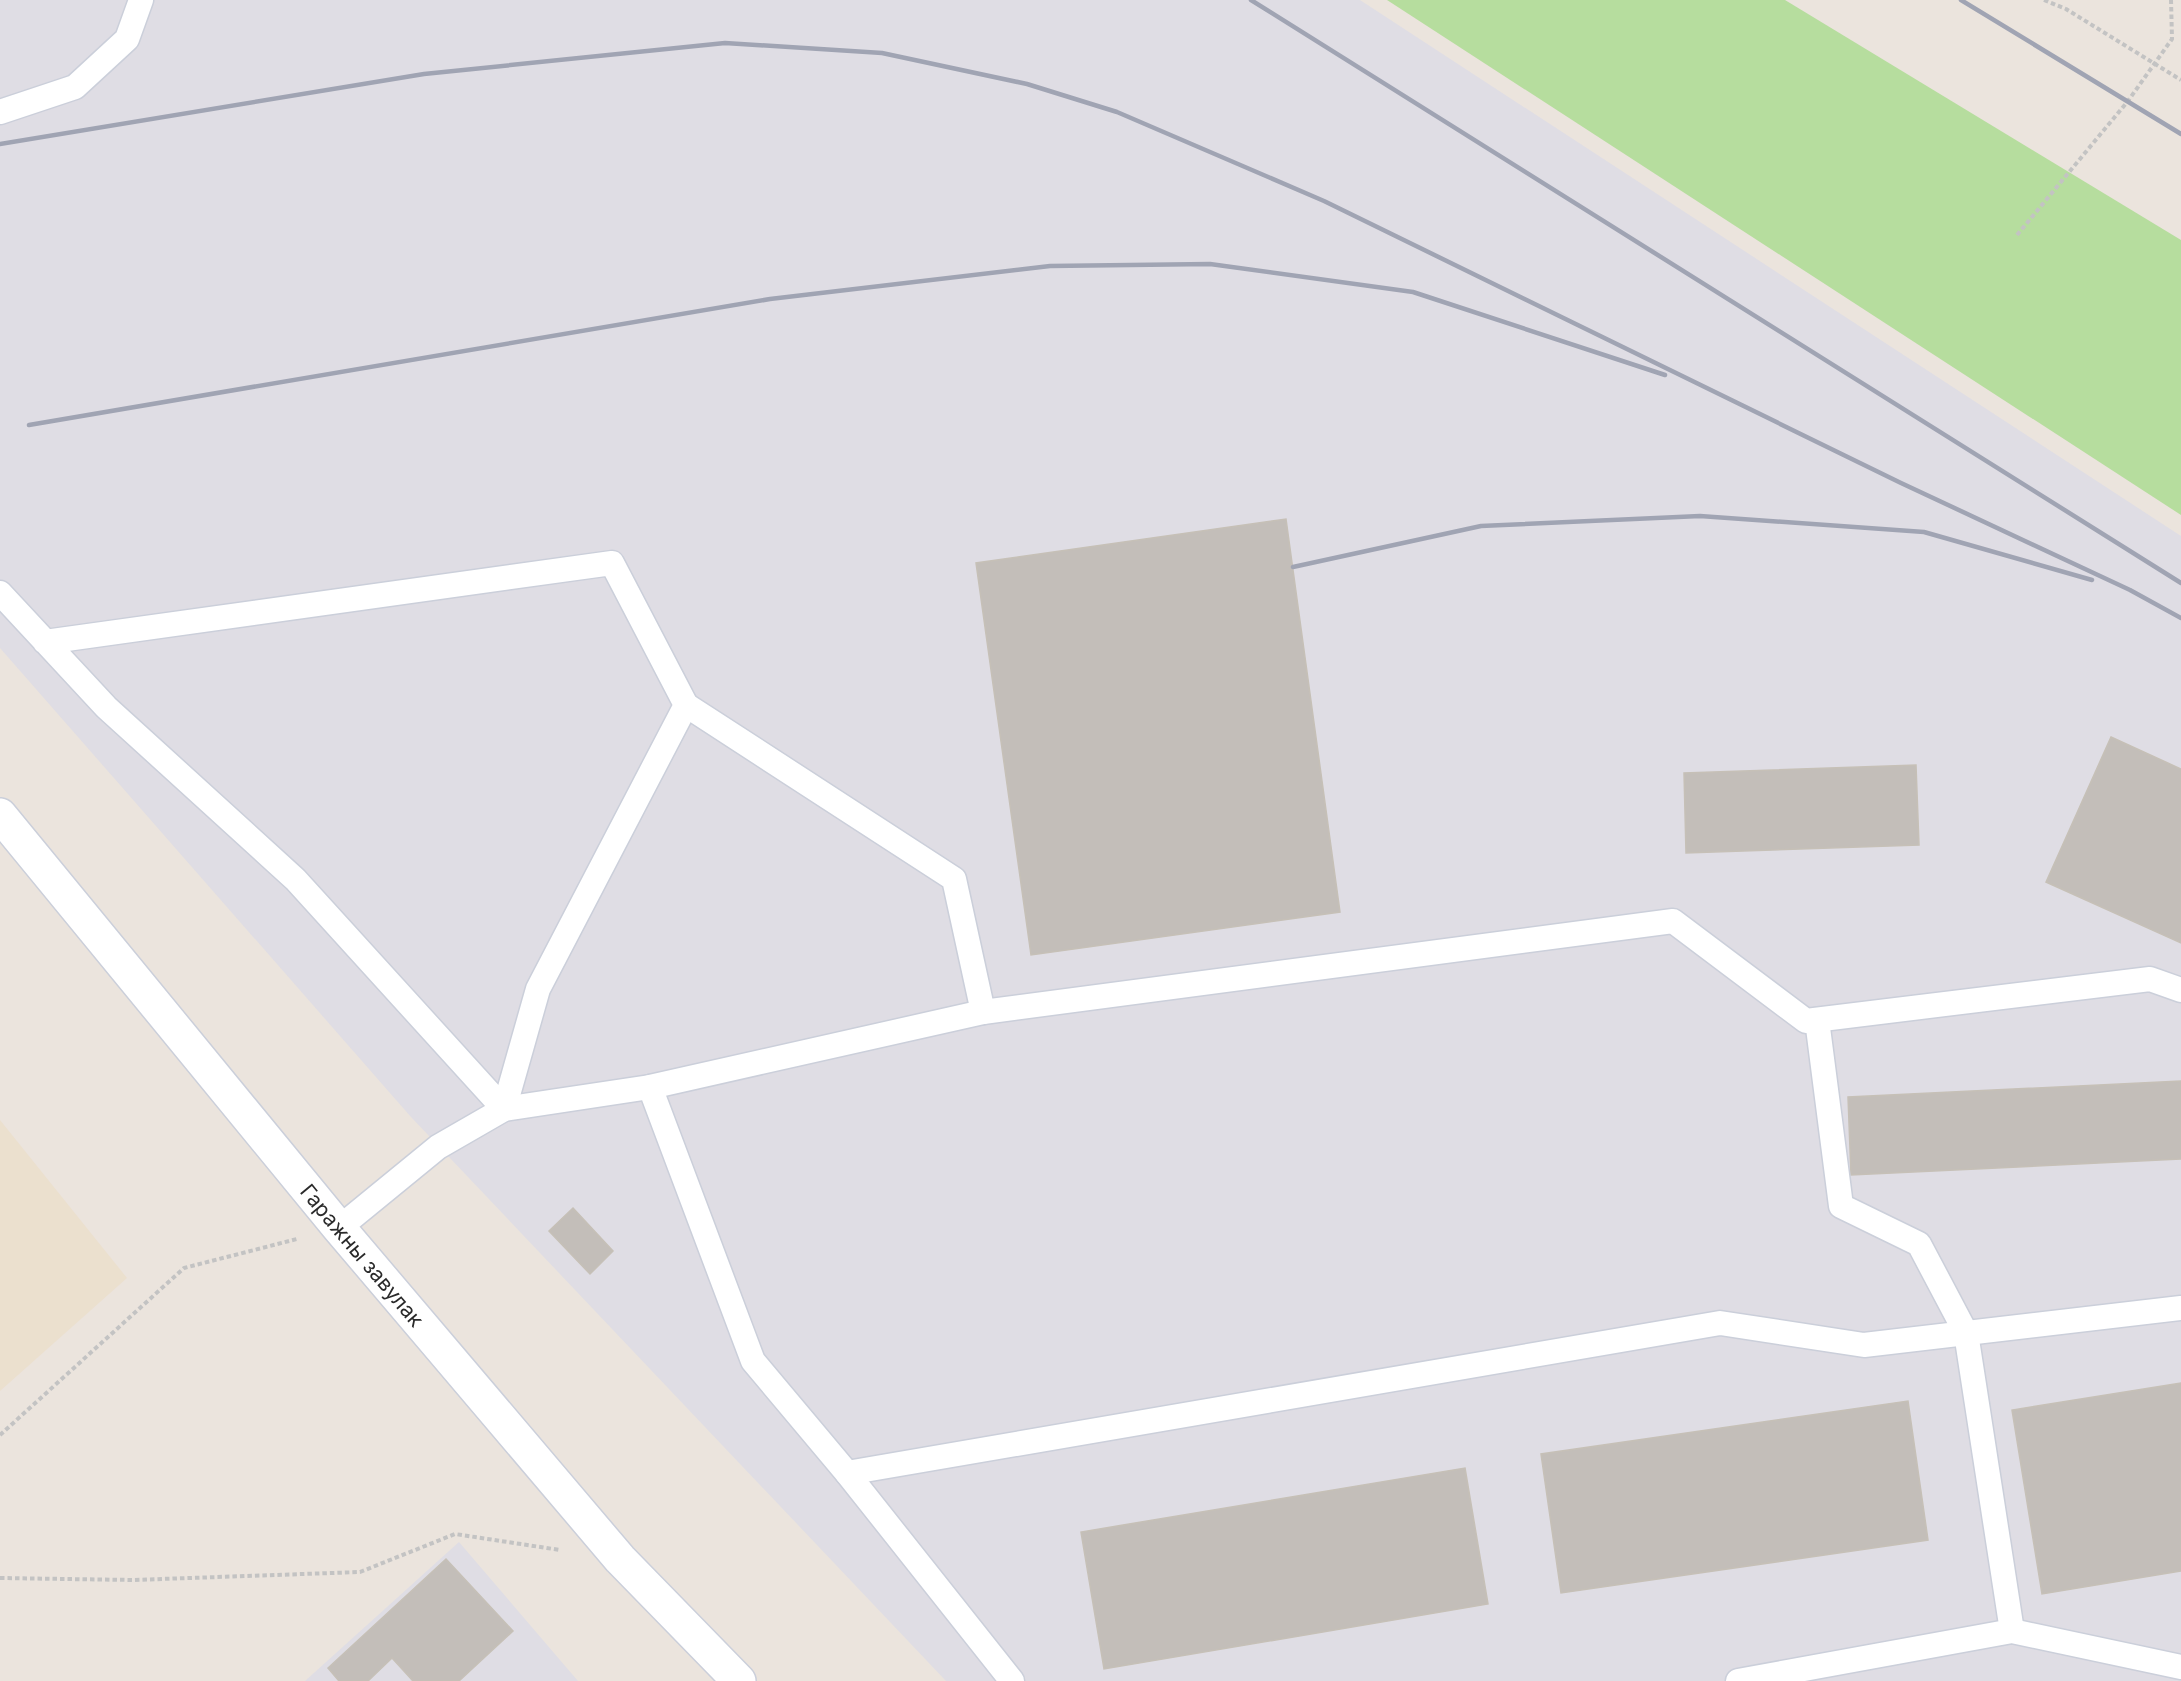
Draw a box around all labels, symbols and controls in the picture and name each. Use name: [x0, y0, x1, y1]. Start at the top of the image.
street label: Гаражны завулак: [295, 1179, 430, 1332]

